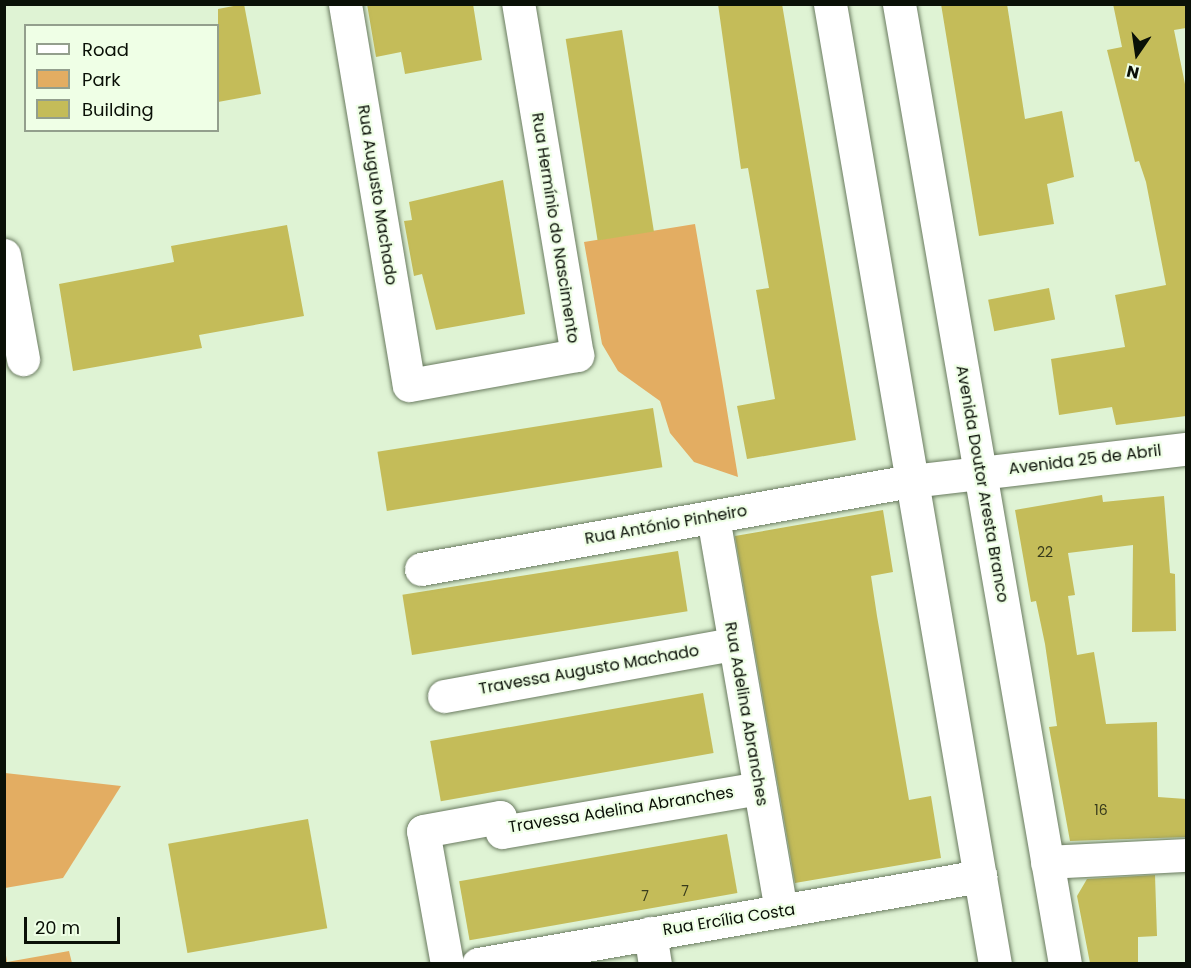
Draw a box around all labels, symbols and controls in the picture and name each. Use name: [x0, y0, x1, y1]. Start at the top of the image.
legend: [24, 24, 219, 132]
north arrow: [1107, 24, 1167, 84]
text: Road: [82, 37, 129, 62]
text: N: [1124, 59, 1141, 85]
text: Park: [82, 67, 121, 92]
text: Building: [82, 97, 154, 122]
street label: Rua Augusto Machado: [353, 104, 401, 286]
street label: Rua Hermínio do Nascimento: [527, 111, 583, 345]
street label: Avenida Doutor Aresta Branco: [952, 364, 1012, 604]
street label: Avenida 25 de Abril: [1008, 441, 1162, 479]
street label: Rua António Pinheiro: [583, 501, 749, 549]
house number: 22: [1037, 544, 1053, 560]
street label: Rua Adelina Abranches: [720, 620, 772, 808]
street label: Travessa Augusto Machado: [477, 641, 701, 699]
street label: Travessa Adelina Abranches: [507, 783, 735, 837]
house number: 16: [1094, 802, 1108, 818]
house number: 7: [681, 883, 689, 899]
house number: 7: [641, 888, 649, 904]
street label: Rua Ercília Costa: [662, 900, 796, 940]
scale bar: [27, 905, 123, 943]
text: 20 m: [35, 915, 80, 940]

